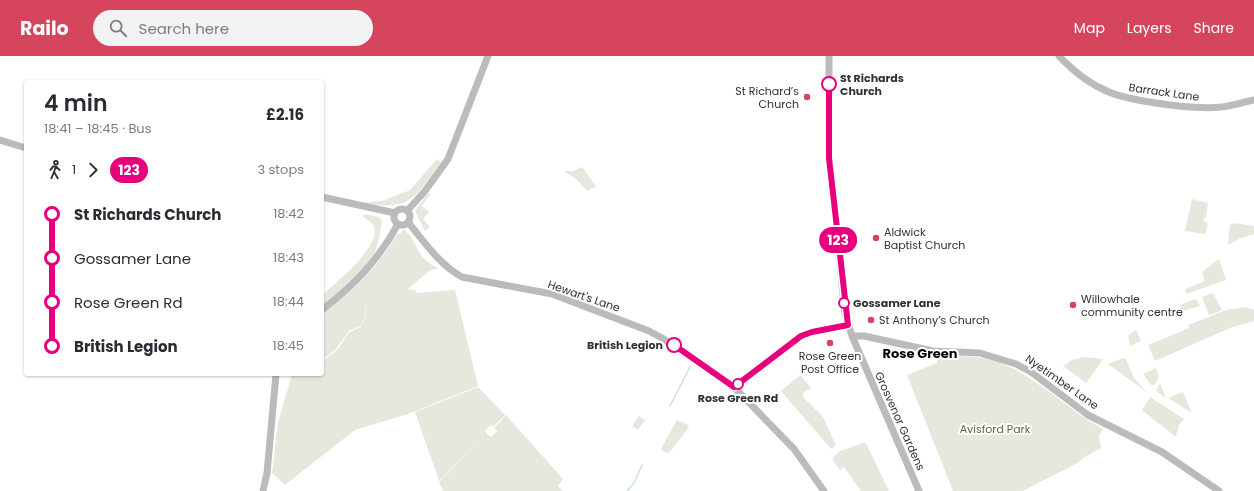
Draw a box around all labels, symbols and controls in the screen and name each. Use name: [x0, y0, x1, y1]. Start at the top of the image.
search box: [93, 10, 373, 46]
text: Railo: [20, 15, 69, 42]
icon: search: [107, 17, 129, 39]
text: Search here: [139, 18, 229, 39]
text: Map: [1074, 18, 1105, 38]
text: Layers: [1127, 18, 1171, 38]
text: Share: [1193, 18, 1234, 38]
place label: St Richards Church: [840, 70, 904, 99]
marker: St Richards Church: [821, 76, 837, 92]
street label: Barrack Lane: [1128, 79, 1201, 105]
place label: St Richard’s Church: [735, 83, 799, 112]
text: 4 min: [44, 88, 108, 119]
marker: St Richard’s Church: [802, 92, 812, 102]
text: £2.16: [266, 104, 304, 125]
text: 18:41 – 18:45 · Bus: [44, 119, 151, 138]
icon: walk: [44, 159, 66, 181]
icon: forward: [82, 159, 104, 181]
text: 1: [72, 160, 76, 179]
text: 123: [118, 160, 140, 180]
text: 3 stops: [257, 160, 304, 179]
text: St Richards Church: [74, 204, 221, 225]
text: 18:42: [273, 204, 304, 223]
place label: Aldwick Baptist Church: [884, 224, 965, 253]
line badge: 123: [815, 227, 861, 253]
text: 123: [827, 230, 849, 250]
marker: Aldwick Baptist Church: [871, 233, 881, 243]
text: Gossamer Lane: [74, 248, 191, 269]
text: 18:43: [273, 248, 304, 267]
street label: Hewart's Lane: [546, 276, 622, 316]
place label: Willowhale community centre: [1081, 291, 1183, 320]
text: Rose Green Rd: [74, 292, 183, 313]
text: 18:44: [273, 292, 304, 311]
place label: Gossamer Lane: [853, 295, 941, 311]
marker: Gossamer Lane: [838, 297, 850, 309]
marker: Willowhale community centre: [1068, 300, 1078, 310]
place label: St Anthony’s Church: [879, 312, 990, 328]
marker: St Anthony’s Church: [866, 315, 876, 325]
text: British Legion: [74, 336, 178, 357]
text: 18:45: [273, 336, 304, 355]
place label: British Legion: [587, 337, 663, 353]
marker: British Legion: [666, 337, 682, 353]
marker: Rose Green Post Office: [825, 338, 835, 348]
district label: Rose Green: [882, 344, 958, 363]
place label: Rose Green Post Office: [799, 348, 861, 377]
street label: Nyetimber Lane: [1022, 351, 1102, 413]
street label: Grosvenor Gardens: [871, 369, 929, 473]
marker: Rose Green Rd: [732, 378, 744, 390]
place label: Rose Green Rd: [698, 390, 778, 406]
park label: Avisford Park: [960, 421, 1031, 437]

